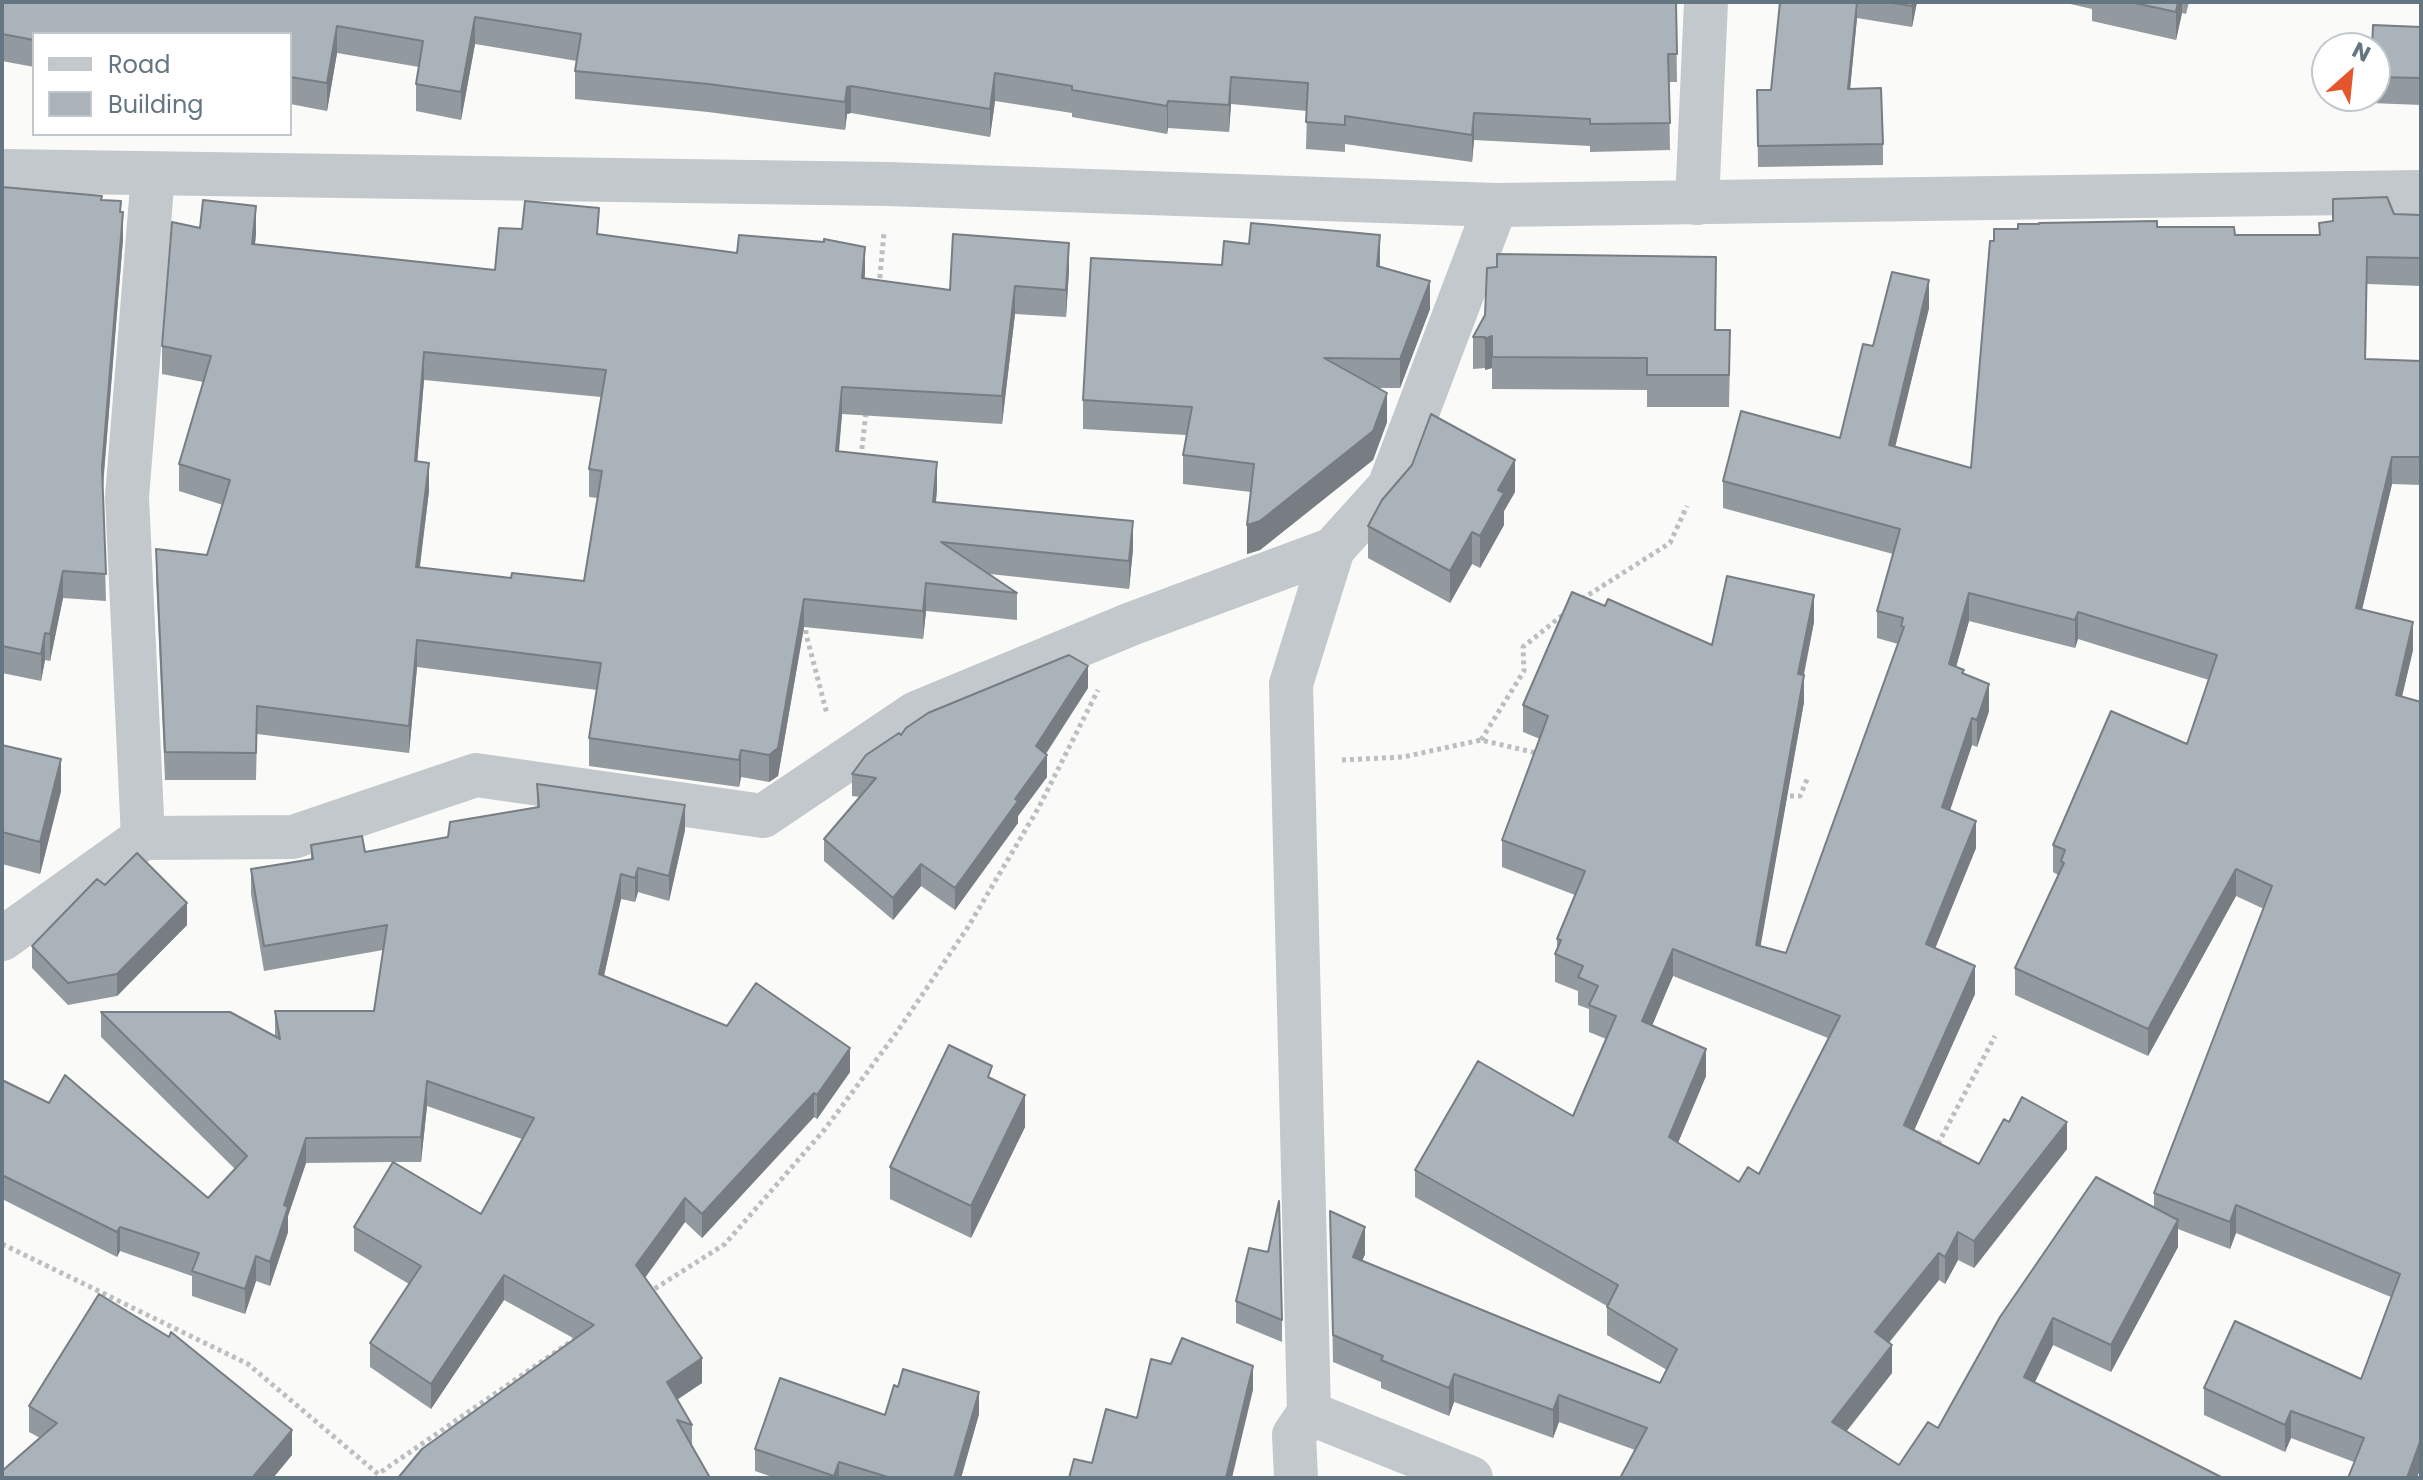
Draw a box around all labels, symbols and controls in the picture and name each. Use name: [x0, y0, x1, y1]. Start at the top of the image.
legend: [32, 32, 292, 136]
north arrow: [2311, 32, 2391, 112]
text: N: [2347, 34, 2376, 70]
text: Road: [108, 48, 170, 81]
text: Building: [108, 88, 204, 121]

